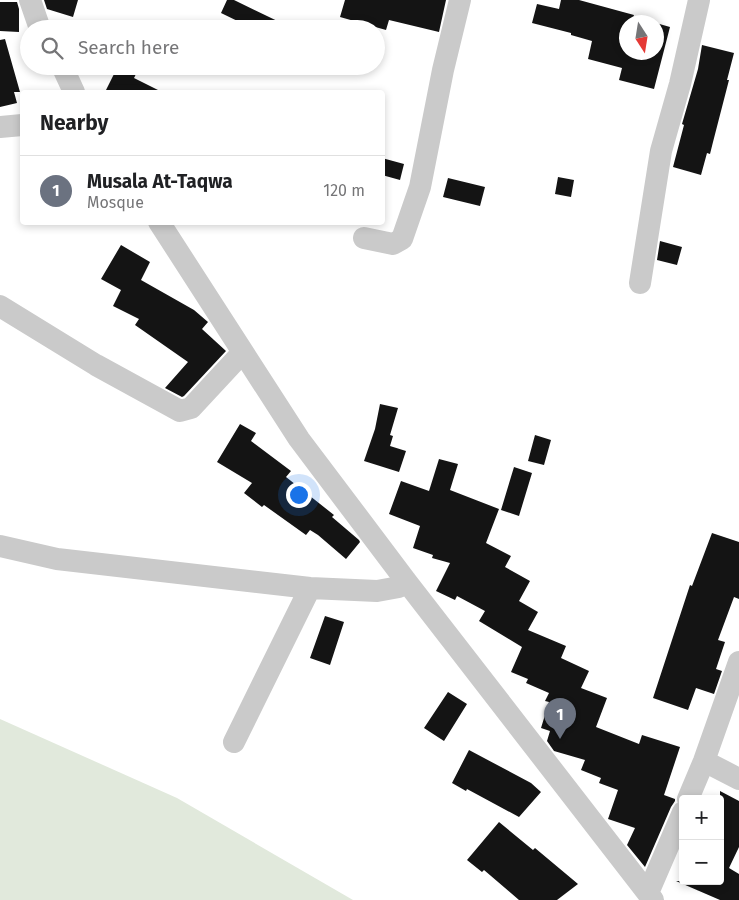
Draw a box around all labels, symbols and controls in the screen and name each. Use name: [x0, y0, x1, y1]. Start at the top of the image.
north arrow: [619, 15, 664, 60]
search box: [20, 20, 385, 75]
icon: search: [38, 34, 66, 62]
text: Search here: [78, 36, 179, 59]
text: Nearby: [40, 110, 108, 136]
text: Musala At-Taqwa: [87, 170, 233, 193]
text: 1: [52, 181, 60, 200]
text: 120 m: [323, 181, 365, 200]
text: Mosque: [87, 193, 144, 212]
your location: [286, 482, 312, 508]
pin: 1: [544, 698, 576, 739]
map controls: [679, 795, 724, 885]
button: +: [679, 795, 724, 840]
button: −: [679, 840, 724, 885]

